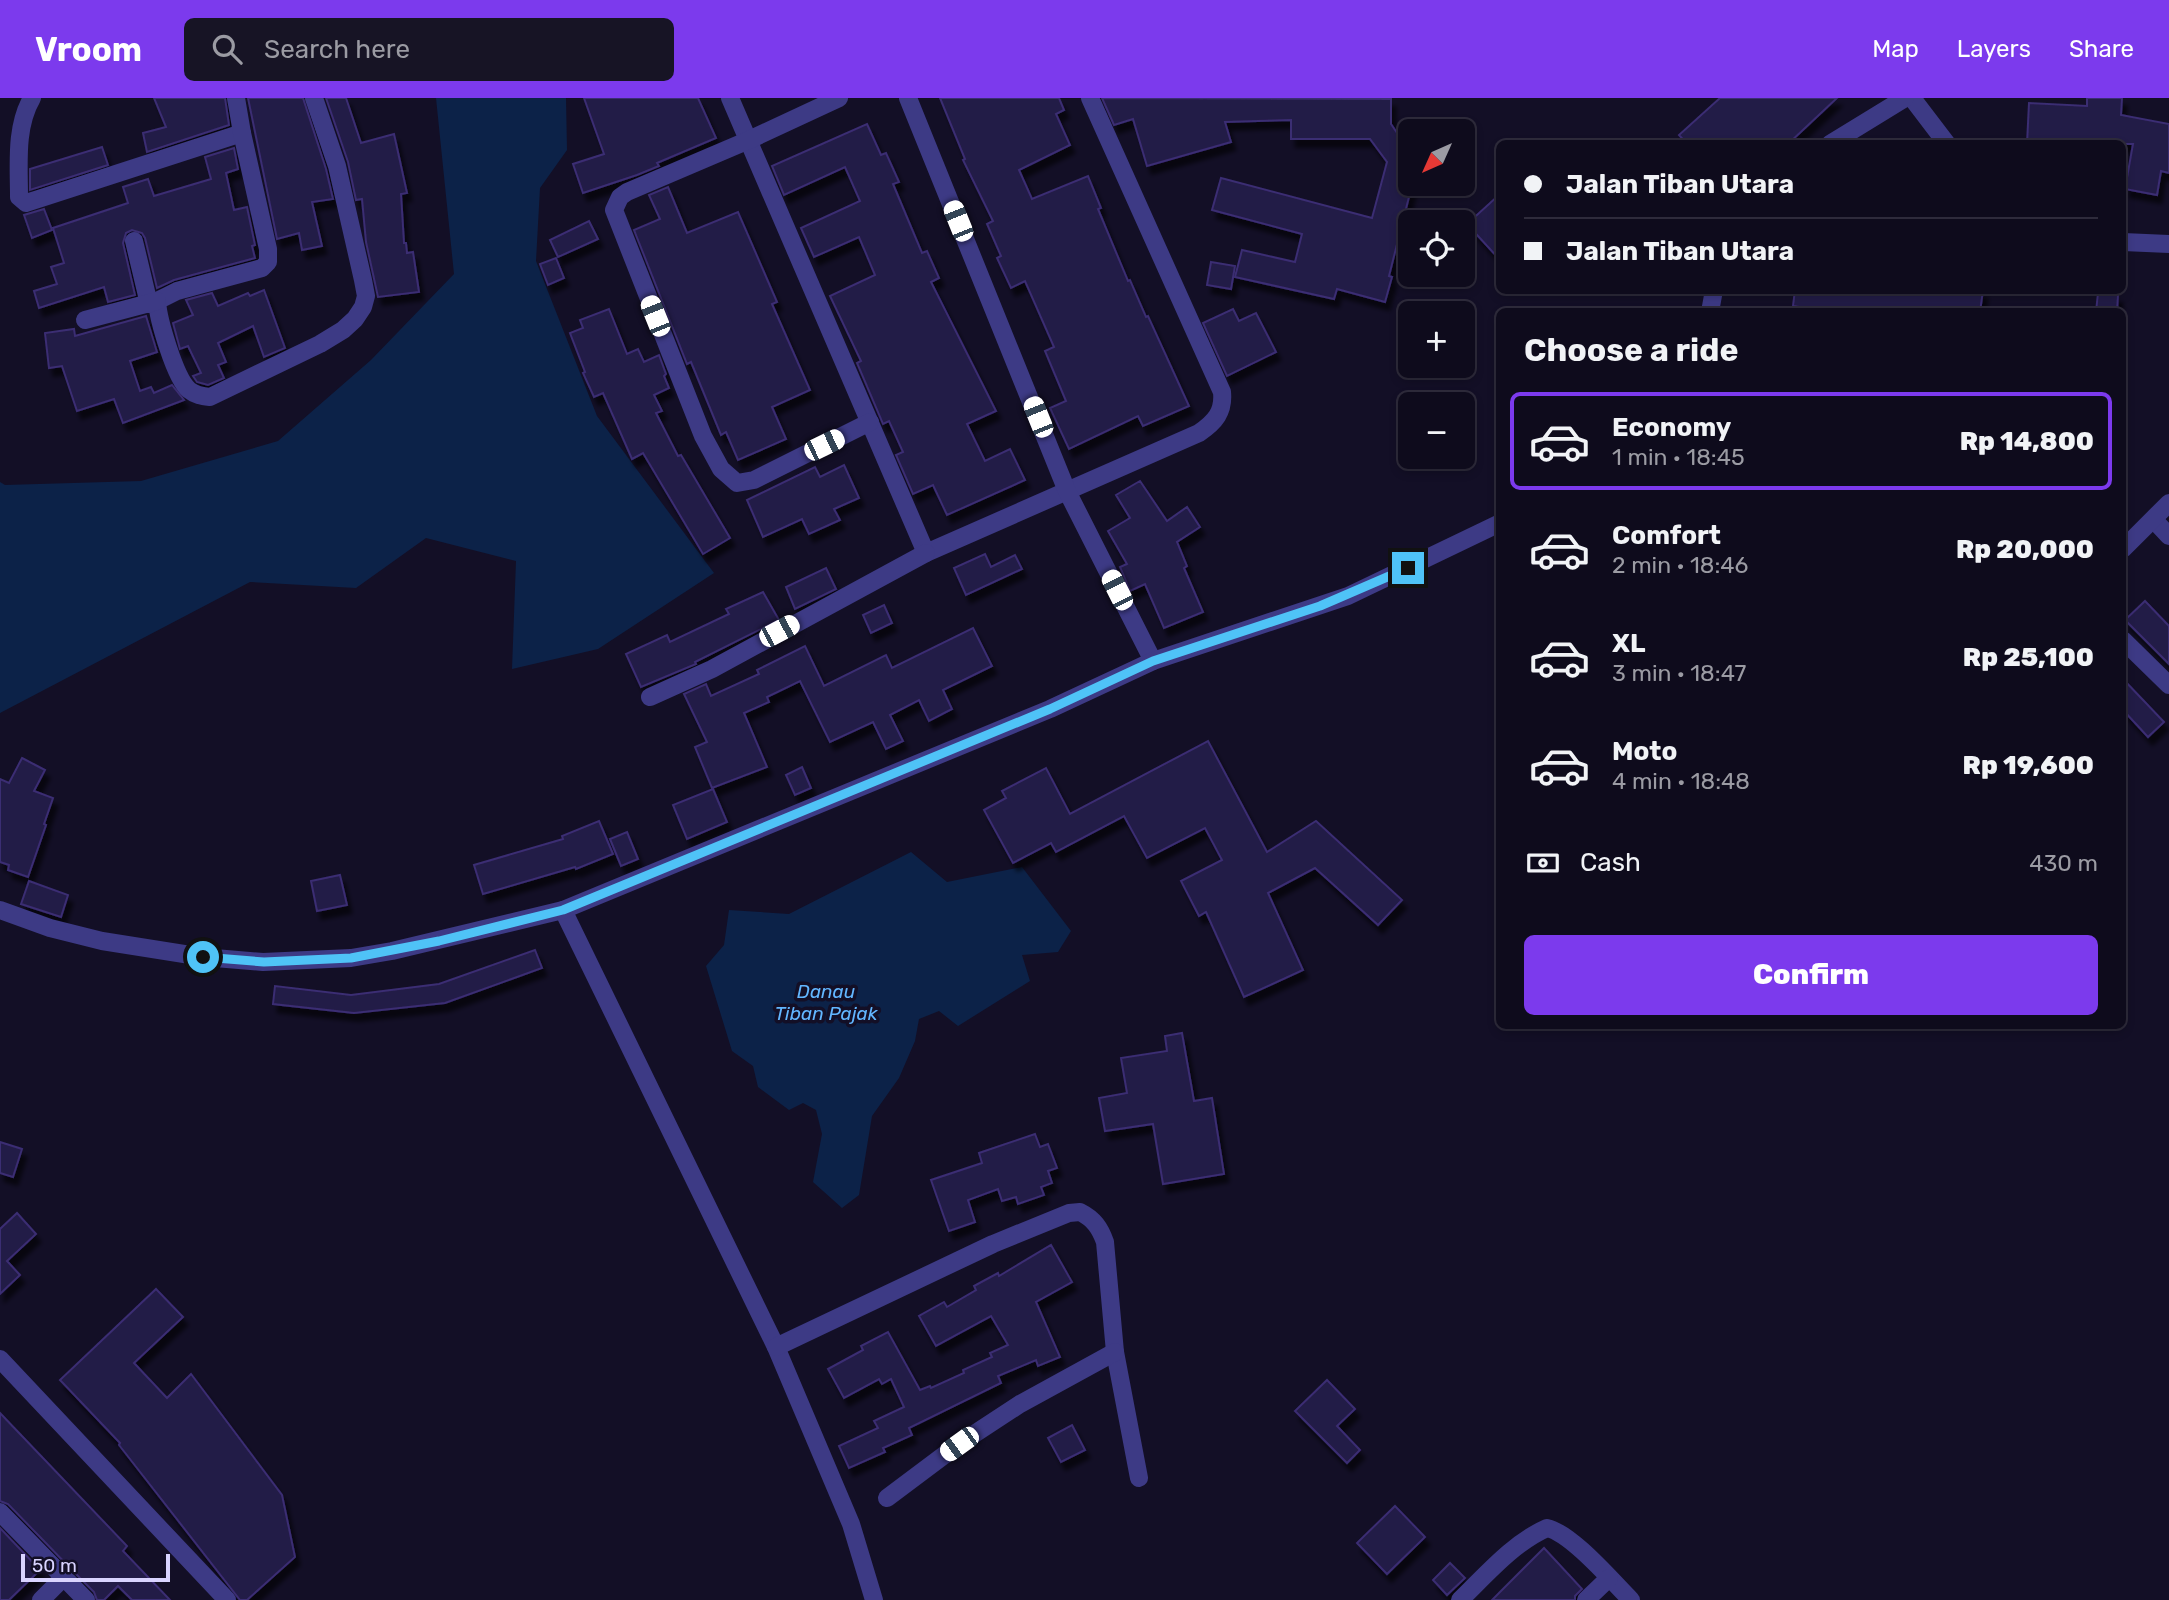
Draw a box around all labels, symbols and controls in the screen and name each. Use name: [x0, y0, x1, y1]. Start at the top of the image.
search box: [184, 18, 674, 81]
text: Vroom: [35, 30, 142, 69]
icon: search: [208, 30, 246, 68]
text: Search here: [264, 34, 410, 65]
text: Map: [1872, 35, 1919, 63]
text: Layers: [1957, 35, 2031, 63]
text: Share: [2069, 35, 2134, 63]
north arrow: [1398, 119, 1475, 196]
map controls: [1398, 119, 1475, 469]
text: Jalan Tiban Utara: [1566, 169, 1794, 200]
car: [941, 198, 976, 244]
button: locate: [1398, 210, 1475, 287]
text: Jalan Tiban Utara: [1566, 236, 1794, 267]
car: [638, 293, 673, 339]
button: +: [1398, 301, 1475, 378]
text: Choose a ride: [1524, 331, 1738, 369]
button: −: [1398, 392, 1475, 469]
car: [1021, 394, 1056, 440]
icon: car: [1528, 410, 1591, 473]
text: Economy: [1612, 412, 1731, 443]
car: [801, 426, 848, 464]
text: Rp 14,800: [1960, 426, 2094, 457]
text: 1 min · 18:45: [1612, 443, 1745, 471]
icon: car: [1528, 518, 1591, 581]
text: Comfort: [1612, 520, 1721, 551]
text: Rp 20,000: [1956, 534, 2094, 565]
text: 2 min · 18:46: [1612, 551, 1748, 579]
route end: [1392, 552, 1424, 584]
car: [1099, 567, 1136, 613]
car: [756, 612, 803, 650]
icon: car: [1528, 626, 1591, 689]
text: XL: [1612, 628, 1645, 659]
text: Rp 25,100: [1963, 642, 2094, 673]
text: 3 min · 18:47: [1612, 659, 1746, 687]
icon: car: [1528, 734, 1591, 797]
text: Moto: [1612, 736, 1677, 767]
text: Rp 19,600: [1963, 750, 2094, 781]
text: 4 min · 18:48: [1612, 767, 1750, 795]
icon: cash: [1524, 844, 1562, 882]
text: Cash: [1580, 847, 1641, 878]
text: 430 m: [2029, 849, 2098, 877]
button: Confirm: [1524, 935, 2098, 1015]
route start: [187, 941, 219, 973]
water label: Danau Tiban Pajak: [774, 980, 878, 1025]
car: [936, 1423, 983, 1465]
scale bar: [21, 1551, 170, 1583]
text: 50 m: [32, 1554, 77, 1577]

